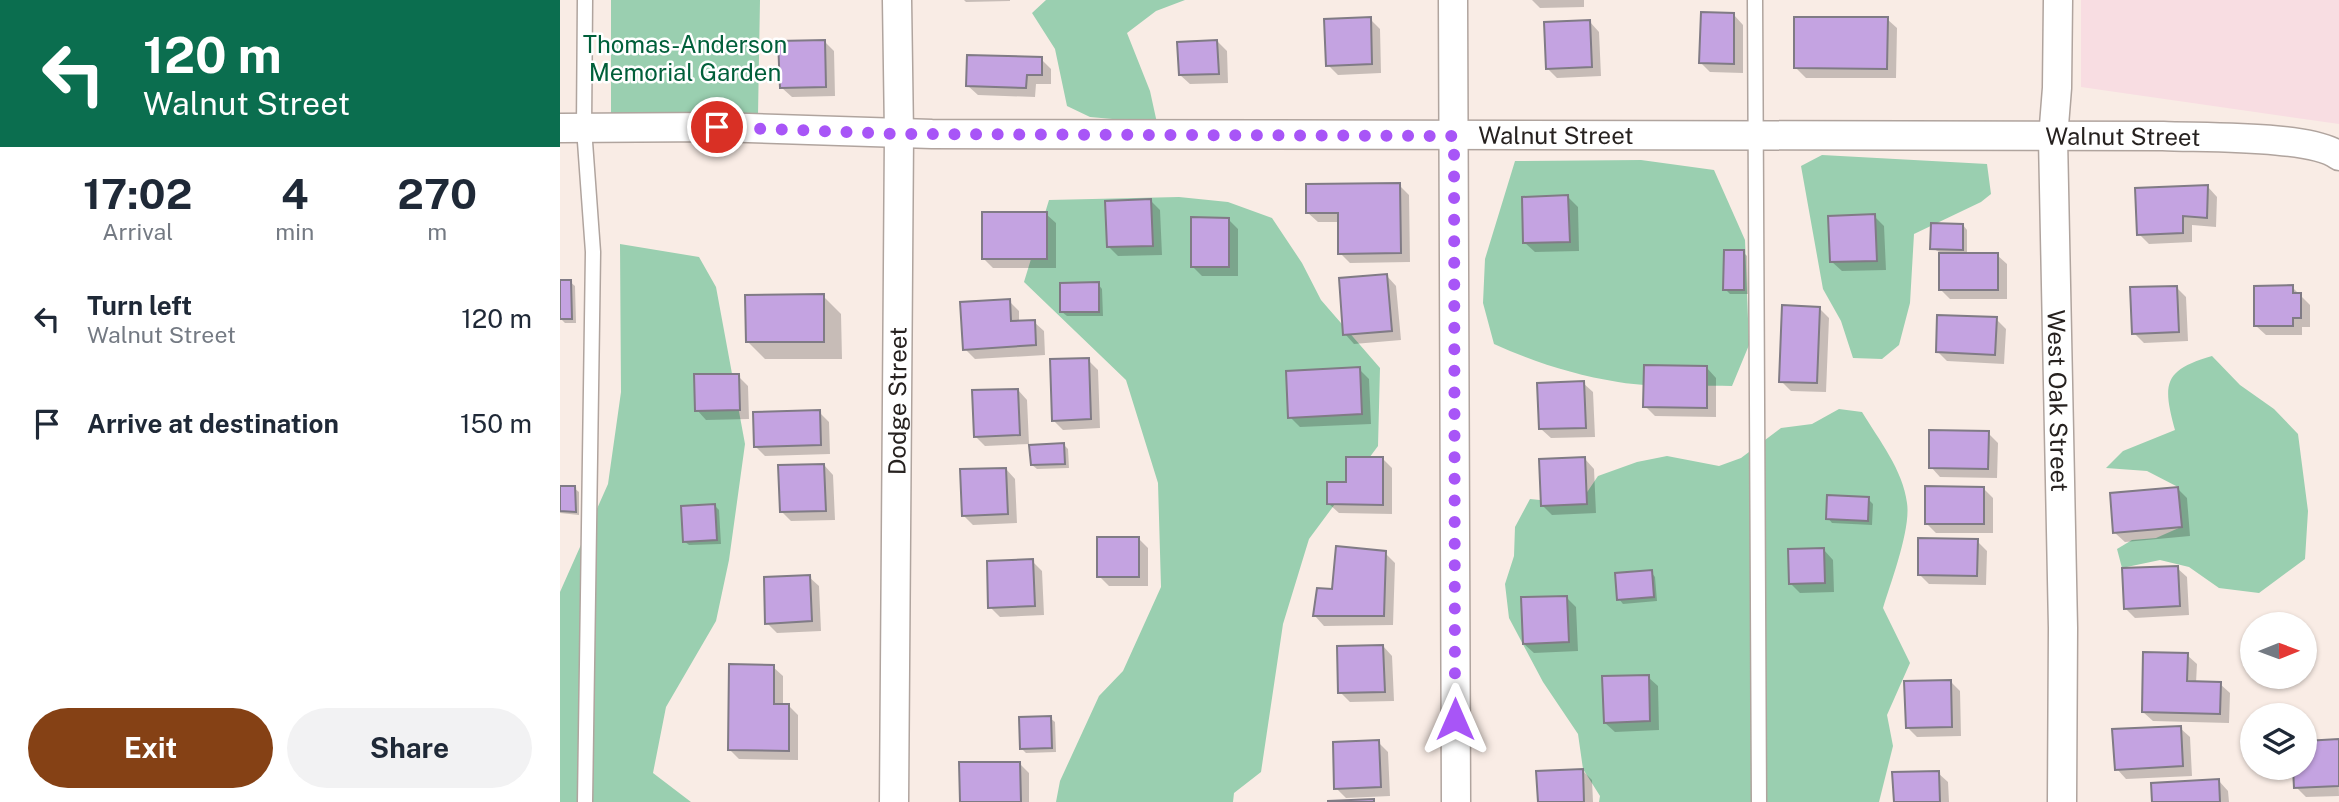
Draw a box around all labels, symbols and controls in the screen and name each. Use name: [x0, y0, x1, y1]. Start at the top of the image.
text: 120 m: [143, 26, 282, 84]
icon: left: [28, 28, 119, 119]
park label: Thomas-Anderson Memorial Garden: [583, 30, 787, 86]
text: Walnut Street: [143, 85, 350, 122]
pin: [687, 97, 747, 157]
icon: arrive: [698, 108, 736, 146]
street label: Walnut Street: [1478, 121, 1634, 149]
street label: Walnut Street: [2045, 122, 2201, 151]
text: 17:02: [83, 169, 192, 218]
text: 4: [281, 169, 309, 218]
text: 270: [397, 169, 477, 218]
text: Arrival: [102, 218, 173, 245]
text: min: [275, 218, 314, 245]
text: m: [427, 218, 447, 245]
text: Turn left: [87, 290, 192, 321]
icon: left: [28, 300, 66, 338]
text: 120 m: [461, 303, 532, 334]
street label: West Oak Street: [2043, 309, 2074, 492]
text: Walnut Street: [87, 321, 236, 348]
street label: Dodge Street: [882, 327, 912, 475]
icon: arrive: [28, 405, 66, 443]
text: Arrive at destination: [87, 408, 339, 439]
text: 150 m: [460, 408, 532, 439]
north arrow: [2240, 612, 2317, 690]
map controls: [2240, 612, 2317, 780]
position arrow: [1418, 682, 1492, 756]
button: layers: [2240, 703, 2317, 780]
button: Exit: [28, 708, 273, 788]
button: Share: [287, 708, 532, 788]

